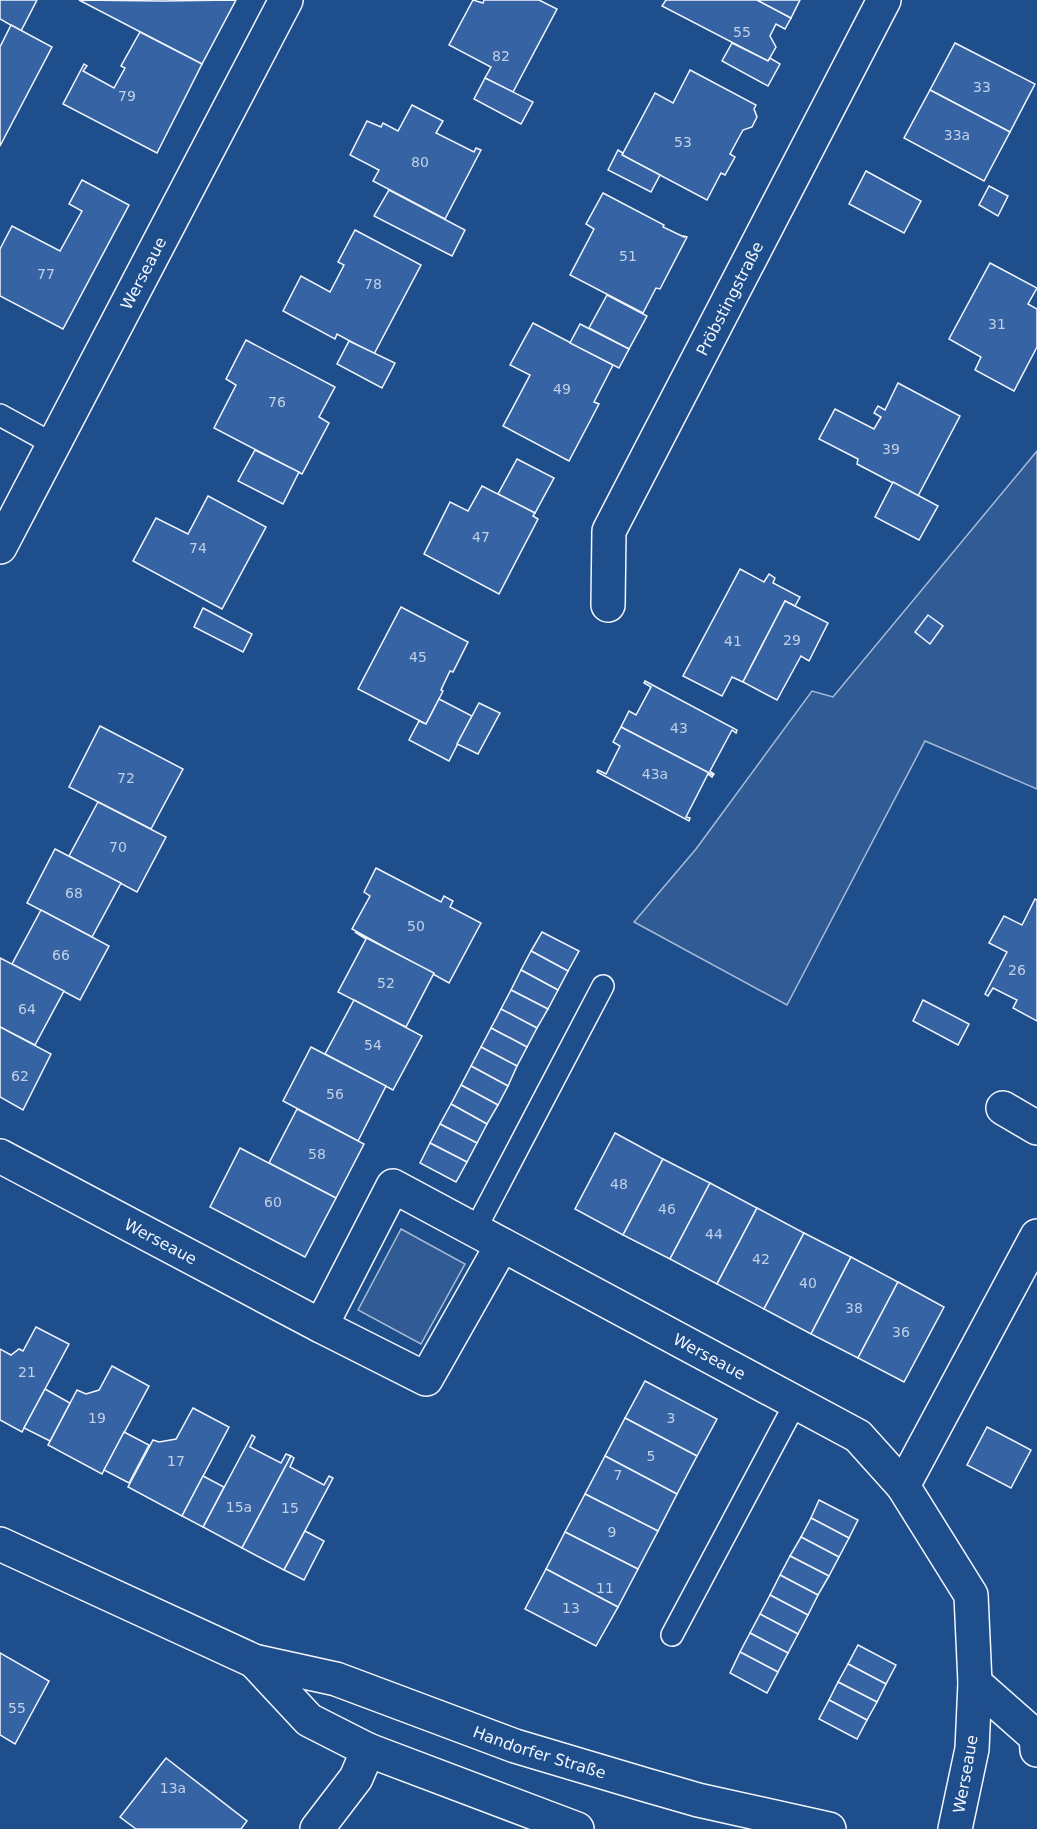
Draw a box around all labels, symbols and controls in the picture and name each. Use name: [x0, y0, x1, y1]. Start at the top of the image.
house number: 55: [733, 24, 751, 40]
house number: 82: [492, 48, 510, 64]
house number: 33: [973, 79, 991, 95]
house number: 79: [118, 88, 136, 104]
house number: 33a: [944, 127, 970, 143]
house number: 53: [674, 134, 692, 150]
house number: 80: [411, 154, 429, 170]
street label: Werseaue: [117, 234, 170, 313]
street label: Pröbstingstraße: [693, 238, 767, 359]
house number: 51: [619, 248, 637, 264]
house number: 77: [37, 266, 55, 282]
house number: 78: [364, 276, 382, 292]
house number: 31: [988, 316, 1006, 332]
house number: 49: [553, 381, 571, 397]
house number: 76: [268, 394, 286, 410]
house number: 39: [882, 441, 900, 457]
house number: 47: [472, 529, 490, 545]
house number: 74: [189, 540, 207, 556]
house number: 29: [783, 632, 801, 648]
house number: 41: [724, 633, 742, 649]
house number: 45: [409, 649, 427, 665]
house number: 43: [670, 720, 688, 736]
house number: 43a: [642, 766, 668, 782]
house number: 72: [117, 770, 135, 786]
house number: 70: [109, 839, 127, 855]
house number: 68: [65, 885, 83, 901]
house number: 50: [407, 918, 425, 934]
house number: 66: [52, 947, 70, 963]
house number: 26: [1008, 962, 1026, 978]
house number: 52: [377, 975, 395, 991]
house number: 64: [18, 1001, 36, 1017]
house number: 54: [364, 1037, 382, 1053]
house number: 62: [11, 1068, 29, 1084]
house number: 56: [326, 1086, 344, 1102]
house number: 58: [308, 1146, 326, 1162]
house number: 48: [610, 1176, 628, 1192]
house number: 60: [264, 1194, 282, 1210]
house number: 46: [658, 1201, 676, 1217]
street label: Werseaue: [121, 1215, 200, 1269]
house number: 44: [705, 1226, 723, 1242]
house number: 42: [752, 1251, 770, 1267]
house number: 40: [799, 1275, 817, 1291]
house number: 38: [845, 1300, 863, 1316]
house number: 36: [892, 1324, 910, 1340]
street label: Werseaue: [670, 1329, 749, 1384]
house number: 21: [18, 1364, 36, 1380]
house number: 19: [88, 1410, 106, 1426]
house number: 3: [667, 1410, 675, 1426]
house number: 5: [647, 1448, 655, 1464]
house number: 17: [167, 1453, 185, 1469]
house number: 7: [614, 1467, 622, 1483]
house number: 15a: [226, 1499, 252, 1515]
house number: 15: [281, 1500, 299, 1516]
house number: 9: [608, 1524, 616, 1540]
house number: 11: [596, 1580, 614, 1596]
house number: 13: [562, 1600, 580, 1616]
house number: 55: [8, 1700, 26, 1716]
street label: Handorfer Straße: [470, 1722, 608, 1783]
street label: Werseaue: [949, 1733, 982, 1815]
house number: 13a: [160, 1780, 186, 1796]

